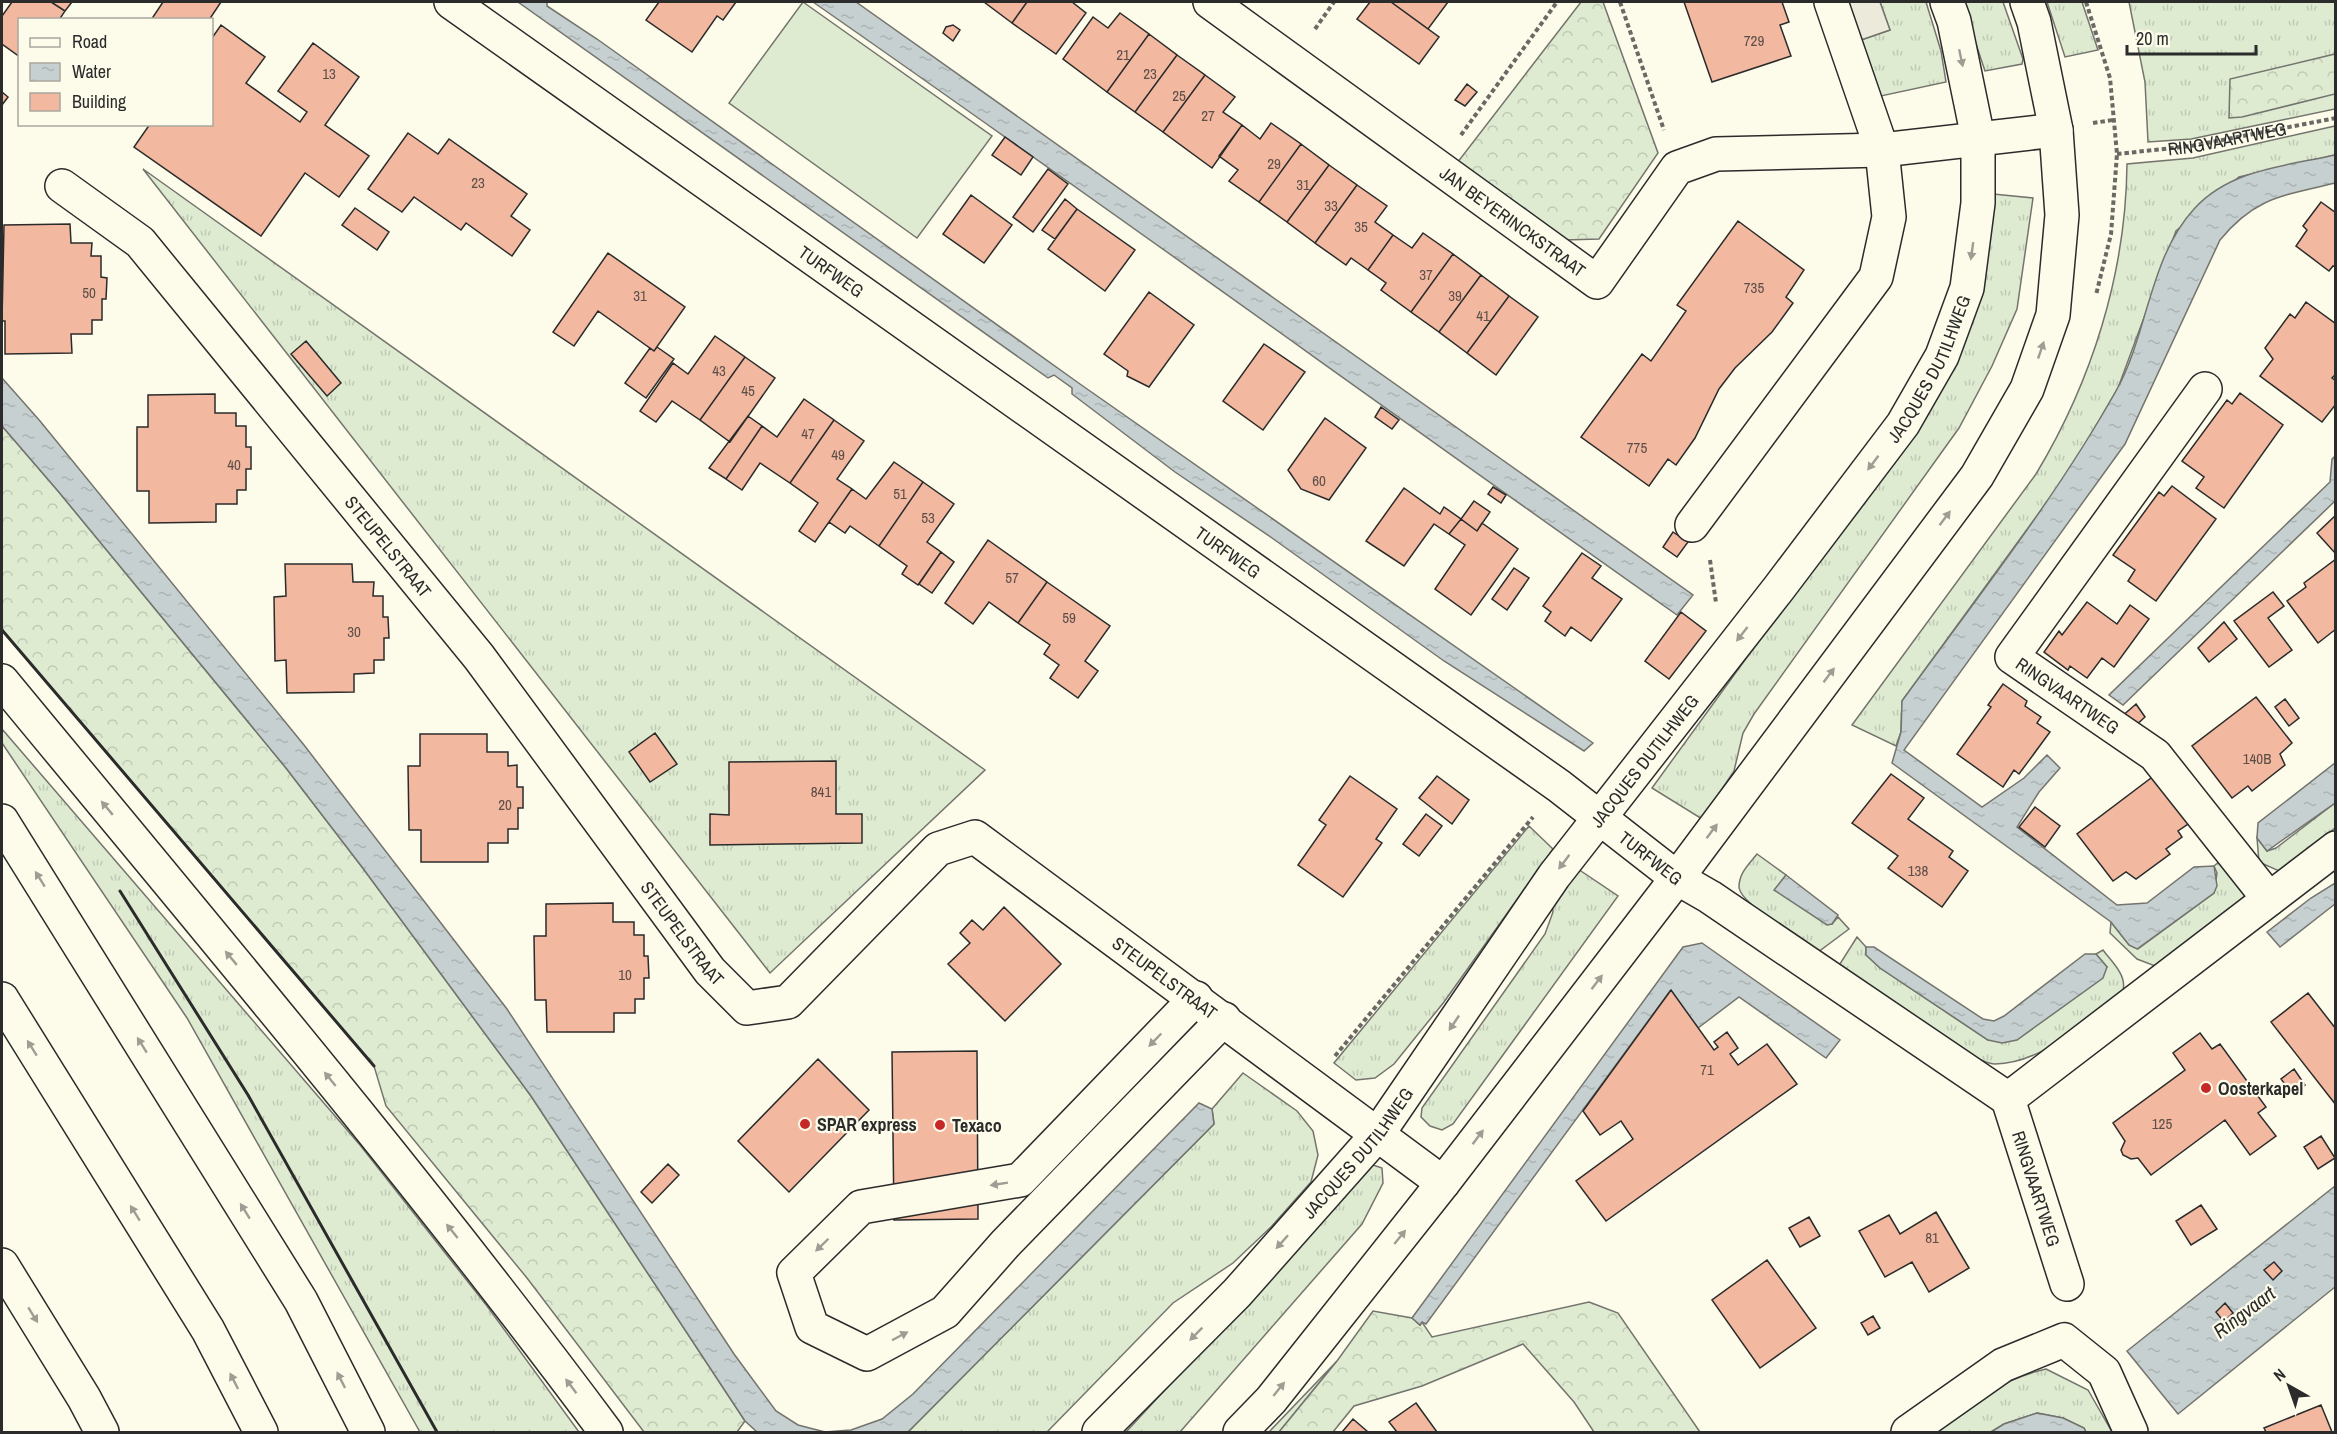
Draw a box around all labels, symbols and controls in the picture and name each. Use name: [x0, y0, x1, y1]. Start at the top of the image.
legend: [18, 18, 213, 126]
scale bar: [2127, 18, 2256, 56]
text: 20 m: [2136, 26, 2169, 51]
text: Road: [72, 29, 107, 54]
house number: 729: [1744, 30, 1764, 51]
house number: 21: [1116, 44, 1130, 65]
one-way arrow: [1957, 49, 1967, 67]
text: Water: [72, 59, 111, 84]
house number: 13: [322, 63, 336, 84]
house number: 23: [1143, 63, 1157, 84]
house number: 25: [1172, 85, 1186, 106]
text: Building: [72, 89, 127, 114]
house number: 27: [1201, 105, 1215, 126]
street label: RINGVAARTWEG: [2166, 115, 2288, 161]
house number: 29: [1267, 153, 1281, 174]
street label: JAN BEYERINCKSTRAAT: [1435, 160, 1591, 283]
house number: 23: [471, 172, 485, 193]
house number: 31: [1296, 174, 1310, 195]
house number: 33: [1324, 195, 1338, 216]
house number: 35: [1354, 216, 1368, 237]
street label: TURFWEG: [794, 239, 869, 303]
one-way arrow: [1967, 242, 1977, 261]
house number: 37: [1419, 264, 1433, 285]
house number: 735: [1744, 277, 1764, 298]
house number: 50: [82, 282, 96, 303]
house number: 31: [633, 285, 647, 306]
house number: 39: [1448, 285, 1462, 306]
street label: JACQUES DUTILHWEG: [1881, 292, 1976, 447]
house number: 41: [1476, 305, 1490, 326]
one-way arrow: [2037, 341, 2047, 359]
house number: 43: [712, 360, 726, 381]
house number: 45: [741, 380, 755, 401]
house number: 47: [801, 423, 815, 444]
house number: 775: [1627, 437, 1647, 458]
house number: 49: [831, 444, 845, 465]
house number: 40: [227, 454, 241, 475]
one-way arrow: [1867, 454, 1879, 470]
house number: 60: [1312, 470, 1326, 491]
house number: 51: [893, 483, 907, 504]
street label: STEUPELSTRAAT: [340, 490, 438, 602]
house number: 53: [921, 507, 935, 528]
one-way arrow: [1939, 511, 1951, 526]
street label: TURFWEG: [1190, 520, 1266, 584]
house number: 57: [1005, 567, 1019, 588]
house number: 59: [1062, 607, 1076, 628]
house number: 30: [347, 621, 361, 642]
one-way arrow: [1737, 627, 1749, 642]
street label: RINGVAARTWEG: [2011, 651, 2124, 740]
one-way arrow: [1822, 667, 1834, 682]
street label: JACQUES DUTILHWEG: [1584, 689, 1704, 832]
house number: 140B: [2243, 748, 2271, 769]
house number: 841: [811, 781, 831, 802]
house number: 20: [498, 794, 512, 815]
one-way arrow: [101, 801, 114, 816]
one-way arrow: [1706, 823, 1718, 839]
street label: TURFWEG: [1614, 825, 1688, 891]
one-way arrow: [1559, 855, 1571, 870]
house number: 138: [1908, 860, 1928, 881]
one-way arrow: [34, 871, 45, 887]
street label: STEUPELSTRAAT: [635, 876, 730, 991]
street label: STEUPELSTRAAT: [1108, 930, 1223, 1025]
one-way arrow: [226, 951, 238, 966]
house number: 10: [618, 964, 632, 985]
one-way arrow: [1591, 975, 1603, 991]
one-way arrow: [1448, 1015, 1459, 1031]
one-way arrow: [1149, 1033, 1163, 1047]
one-way arrow: [137, 1037, 148, 1053]
one-way arrow: [26, 1039, 37, 1056]
house number: 71: [1700, 1059, 1714, 1080]
one-way arrow: [324, 1072, 336, 1087]
place label: Oosterkapel: [2218, 1076, 2303, 1101]
marker: Oosterkapel: [2199, 1081, 2213, 1095]
street label: JACQUES DUTILHWEG: [1297, 1082, 1419, 1224]
place label: SPAR express: [817, 1112, 917, 1137]
place label: Texaco: [952, 1113, 1002, 1138]
house number: 125: [2152, 1113, 2172, 1134]
marker: SPAR express: [798, 1117, 812, 1131]
marker: Texaco: [933, 1118, 947, 1132]
street label: RINGVAARTWEG: [2006, 1128, 2067, 1250]
one-way arrow: [1472, 1129, 1485, 1145]
one-way arrow: [989, 1179, 1008, 1188]
one-way arrow: [240, 1203, 251, 1219]
one-way arrow: [130, 1205, 141, 1221]
one-way arrow: [446, 1223, 459, 1239]
house number: 81: [1925, 1227, 1939, 1248]
one-way arrow: [1394, 1229, 1407, 1245]
one-way arrow: [1276, 1234, 1289, 1249]
one-way arrow: [815, 1238, 829, 1252]
water label: Ringvaart: [2207, 1280, 2281, 1344]
one-way arrow: [27, 1307, 38, 1323]
one-way arrow: [1189, 1327, 1203, 1341]
one-way arrow: [892, 1331, 909, 1341]
north arrow: [2259, 1356, 2319, 1416]
text: N: [2269, 1363, 2290, 1386]
one-way arrow: [230, 1372, 239, 1389]
one-way arrow: [337, 1372, 346, 1389]
one-way arrow: [566, 1378, 578, 1393]
one-way arrow: [1272, 1382, 1285, 1397]

